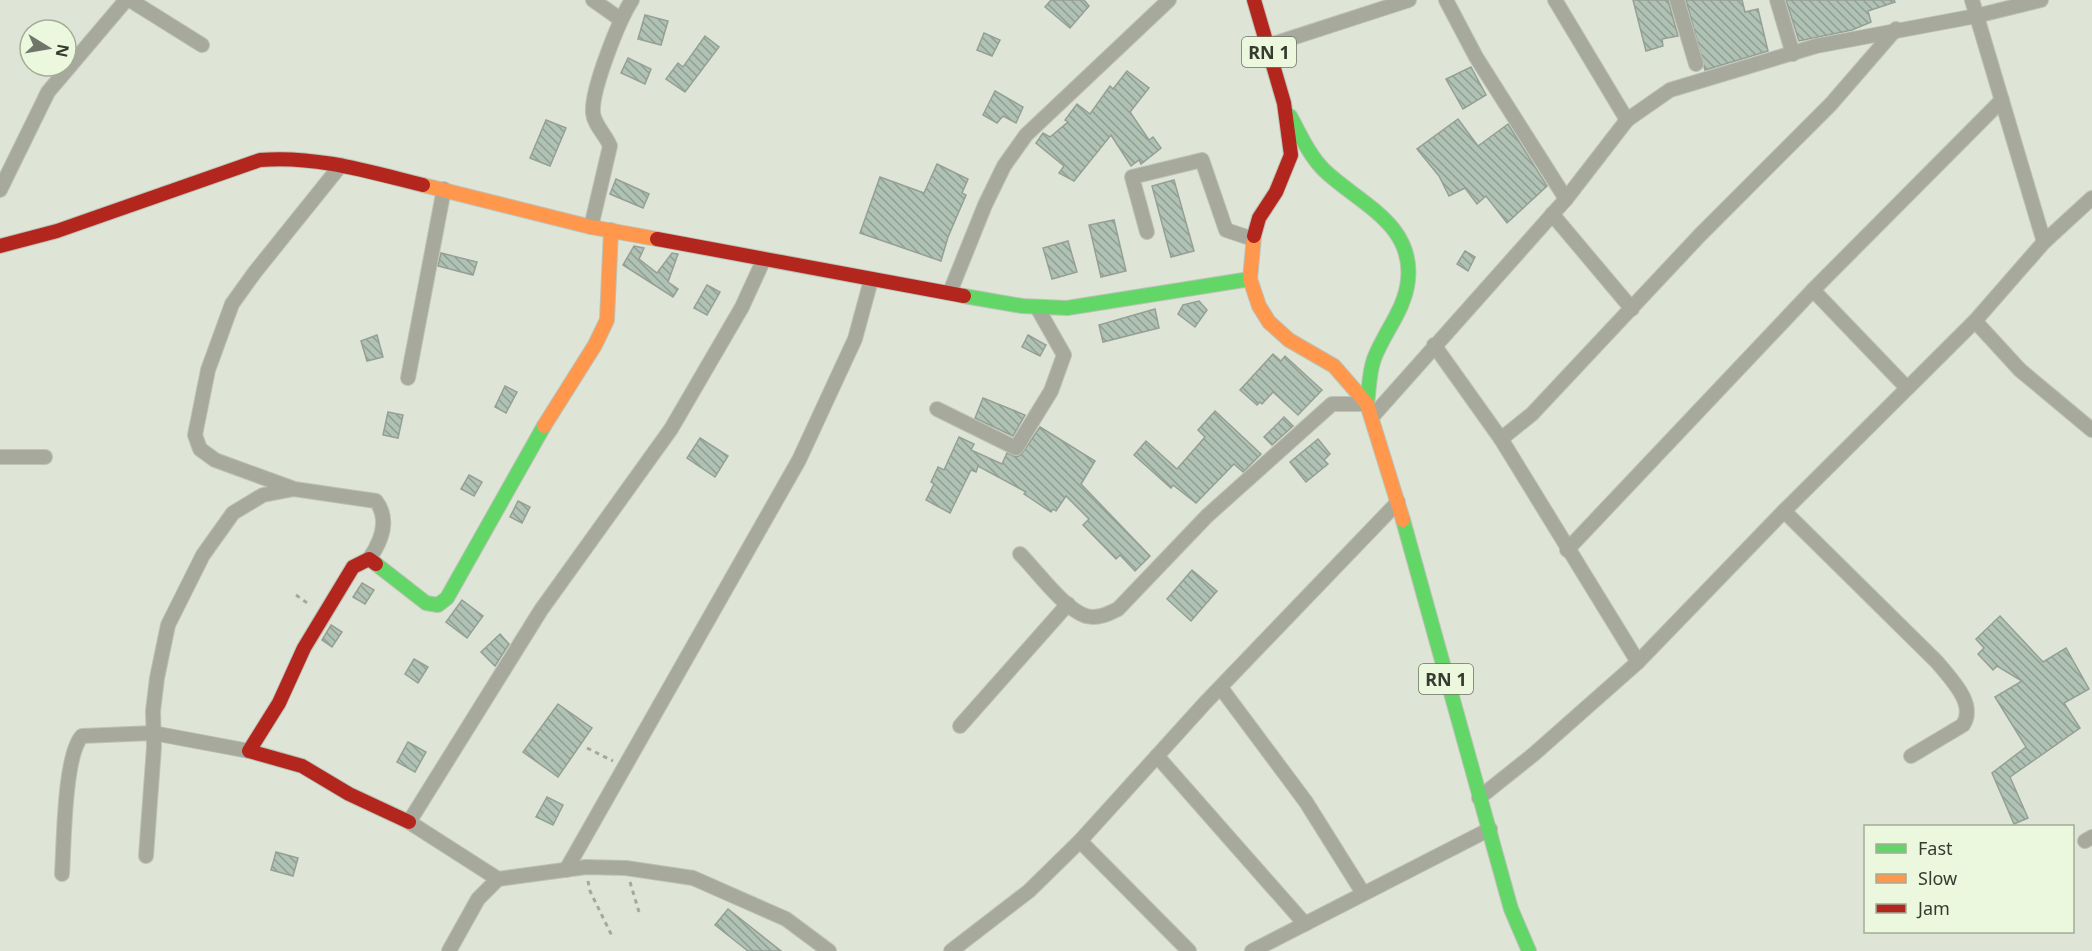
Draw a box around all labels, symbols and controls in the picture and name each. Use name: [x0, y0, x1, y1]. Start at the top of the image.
north arrow: [18, 18, 78, 78]
road number: RN 1: [1242, 37, 1296, 67]
text: N: [51, 42, 75, 59]
road number: RN 1: [1419, 664, 1473, 694]
legend: [1864, 825, 2074, 933]
text: Fast: [1918, 836, 1953, 860]
text: Slow: [1918, 866, 1957, 890]
text: Jam: [1916, 896, 1950, 920]

